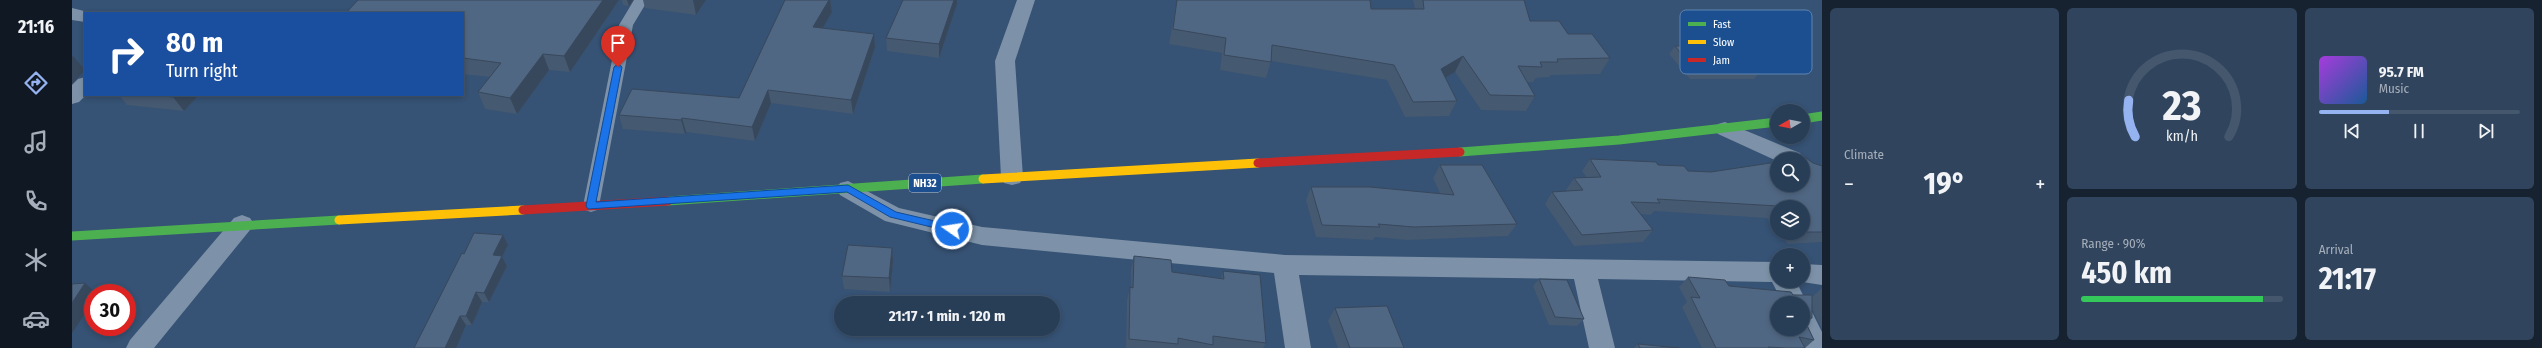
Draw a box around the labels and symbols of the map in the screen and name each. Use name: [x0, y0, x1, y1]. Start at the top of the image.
legend: [1680, 10, 1812, 74]
text: Fast: [1713, 18, 1731, 31]
pin: [601, 26, 635, 67]
text: Slow: [1713, 36, 1734, 49]
text: Jam: [1713, 54, 1730, 67]
north arrow: [1770, 104, 1810, 144]
road number: NH32: [909, 174, 941, 192]
position arrow: [931, 208, 973, 250]
speed limit sign: 30: [84, 284, 136, 336]

